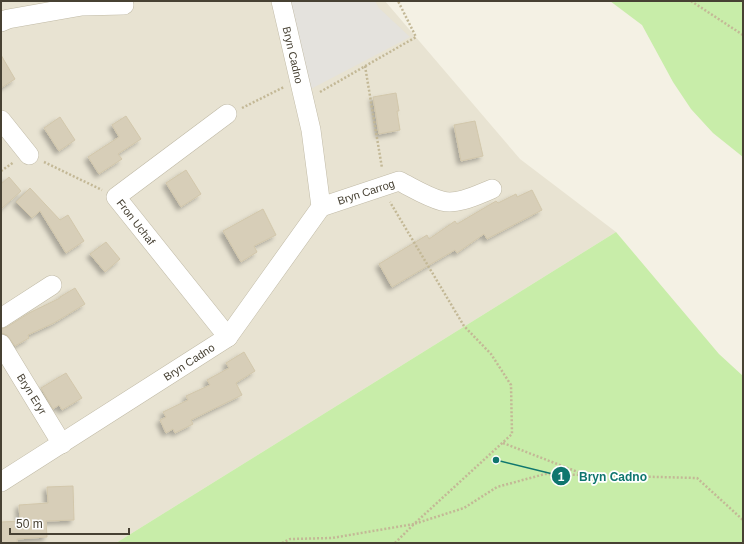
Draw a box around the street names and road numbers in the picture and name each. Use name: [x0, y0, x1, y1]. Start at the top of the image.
street label: Bryn Cadno: [281, 25, 305, 85]
street label: Bryn Carrog: [336, 177, 396, 207]
street label: Fron Uchaf: [115, 197, 158, 248]
street label: Bryn Cadno: [161, 341, 217, 383]
street label: Bryn Eryr: [15, 371, 49, 417]

